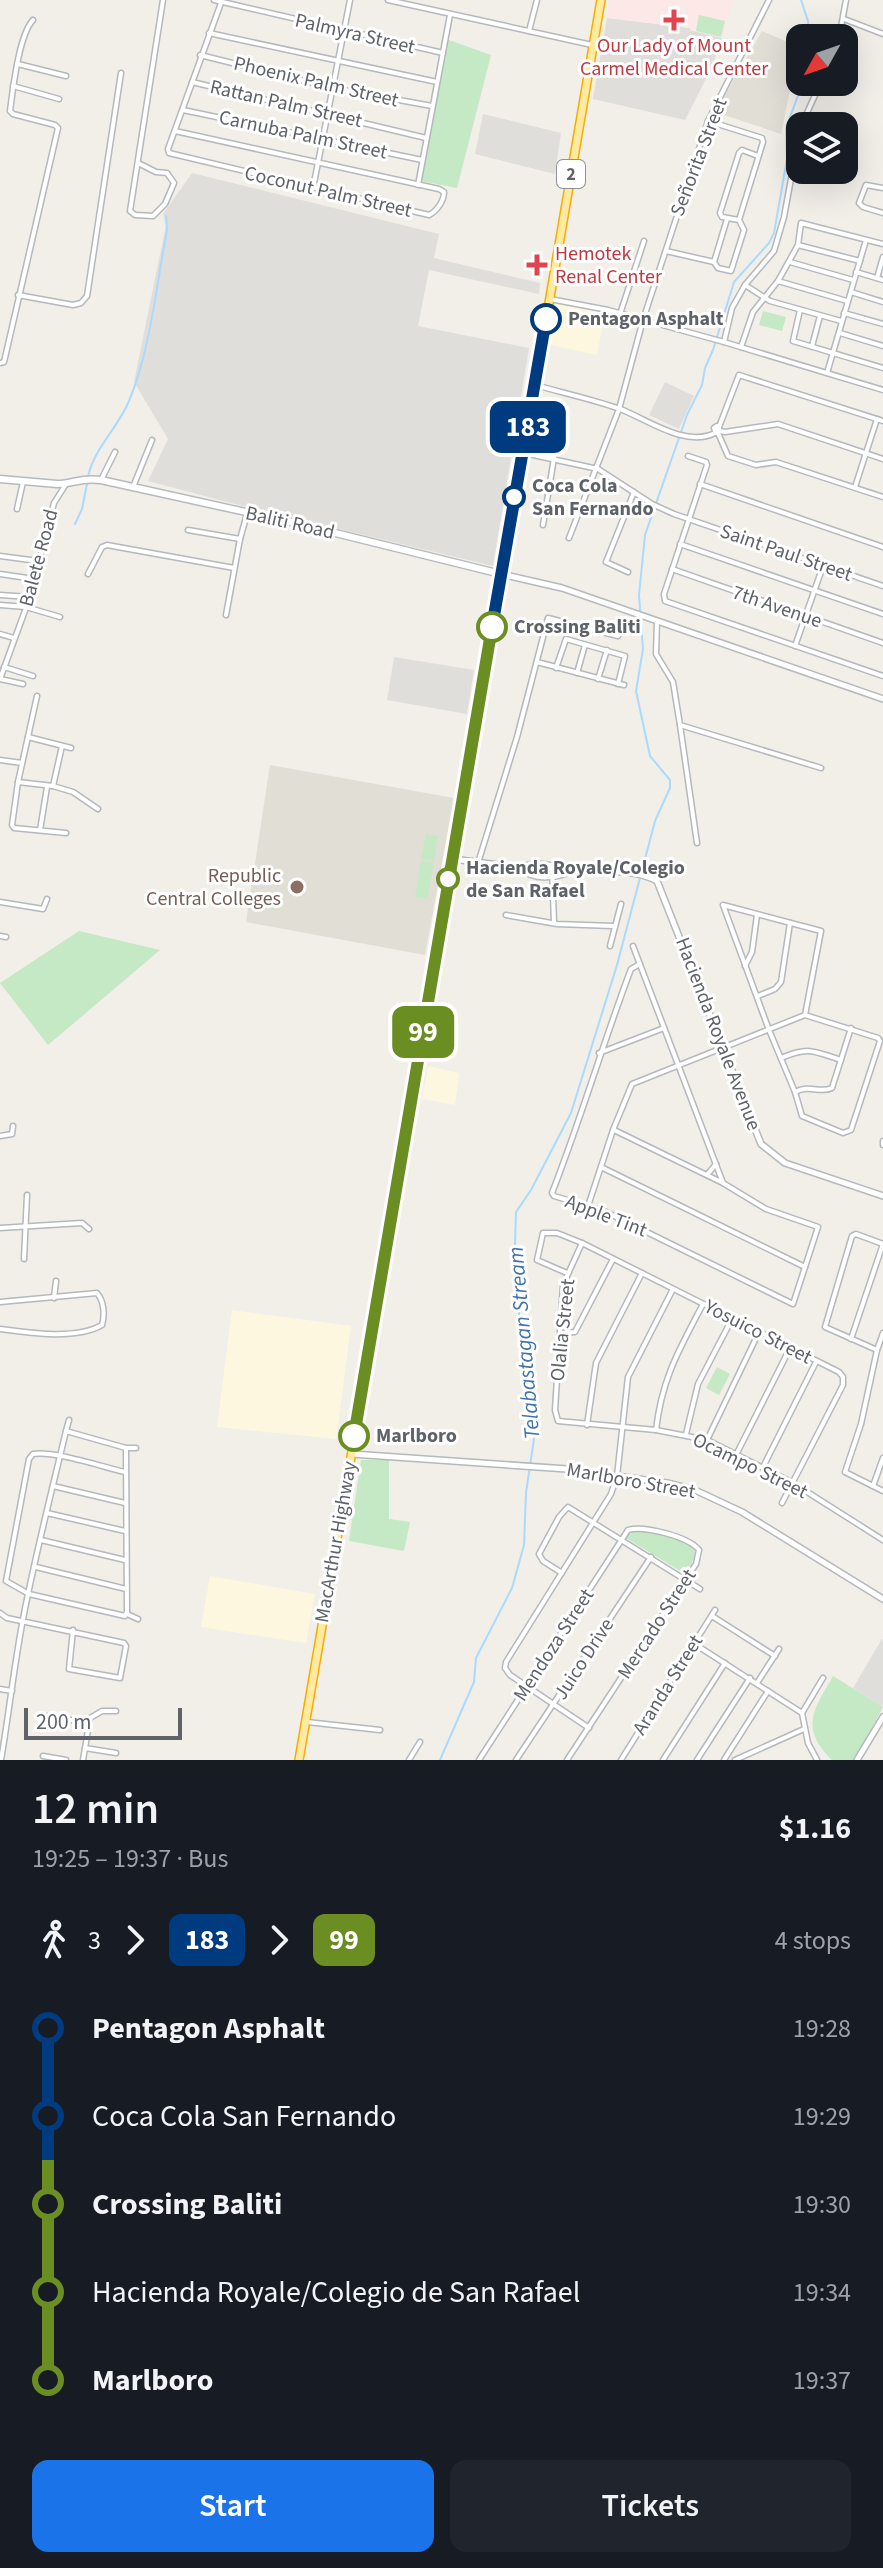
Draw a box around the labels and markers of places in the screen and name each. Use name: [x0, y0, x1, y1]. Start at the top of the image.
marker: Our Lady of Mount Carmel Medical Center: [663, 9, 685, 31]
place label: Our Lady of Mount Carmel Medical Center: [580, 32, 768, 83]
place label: Hemotek Renal Center: [555, 240, 662, 291]
marker: Hemotek Renal Center: [526, 254, 548, 276]
marker: Pentagon Asphalt: [531, 304, 561, 334]
place label: Pentagon Asphalt: [568, 305, 724, 333]
place label: Coca Cola San Fernando: [532, 472, 654, 523]
marker: Coca Cola San Fernando: [503, 486, 525, 508]
marker: Crossing Baliti: [477, 612, 507, 642]
place label: Crossing Baliti: [514, 613, 641, 641]
place label: Hacienda Royale/Colegio de San Rafael: [466, 854, 685, 905]
place label: Republic Central Colleges: [146, 862, 281, 913]
marker: Hacienda Royale/Colegio de San Rafael: [437, 868, 459, 890]
marker: Republic Central Colleges: [288, 878, 306, 896]
marker: Marlboro: [339, 1421, 369, 1451]
place label: Marlboro: [376, 1422, 457, 1450]

